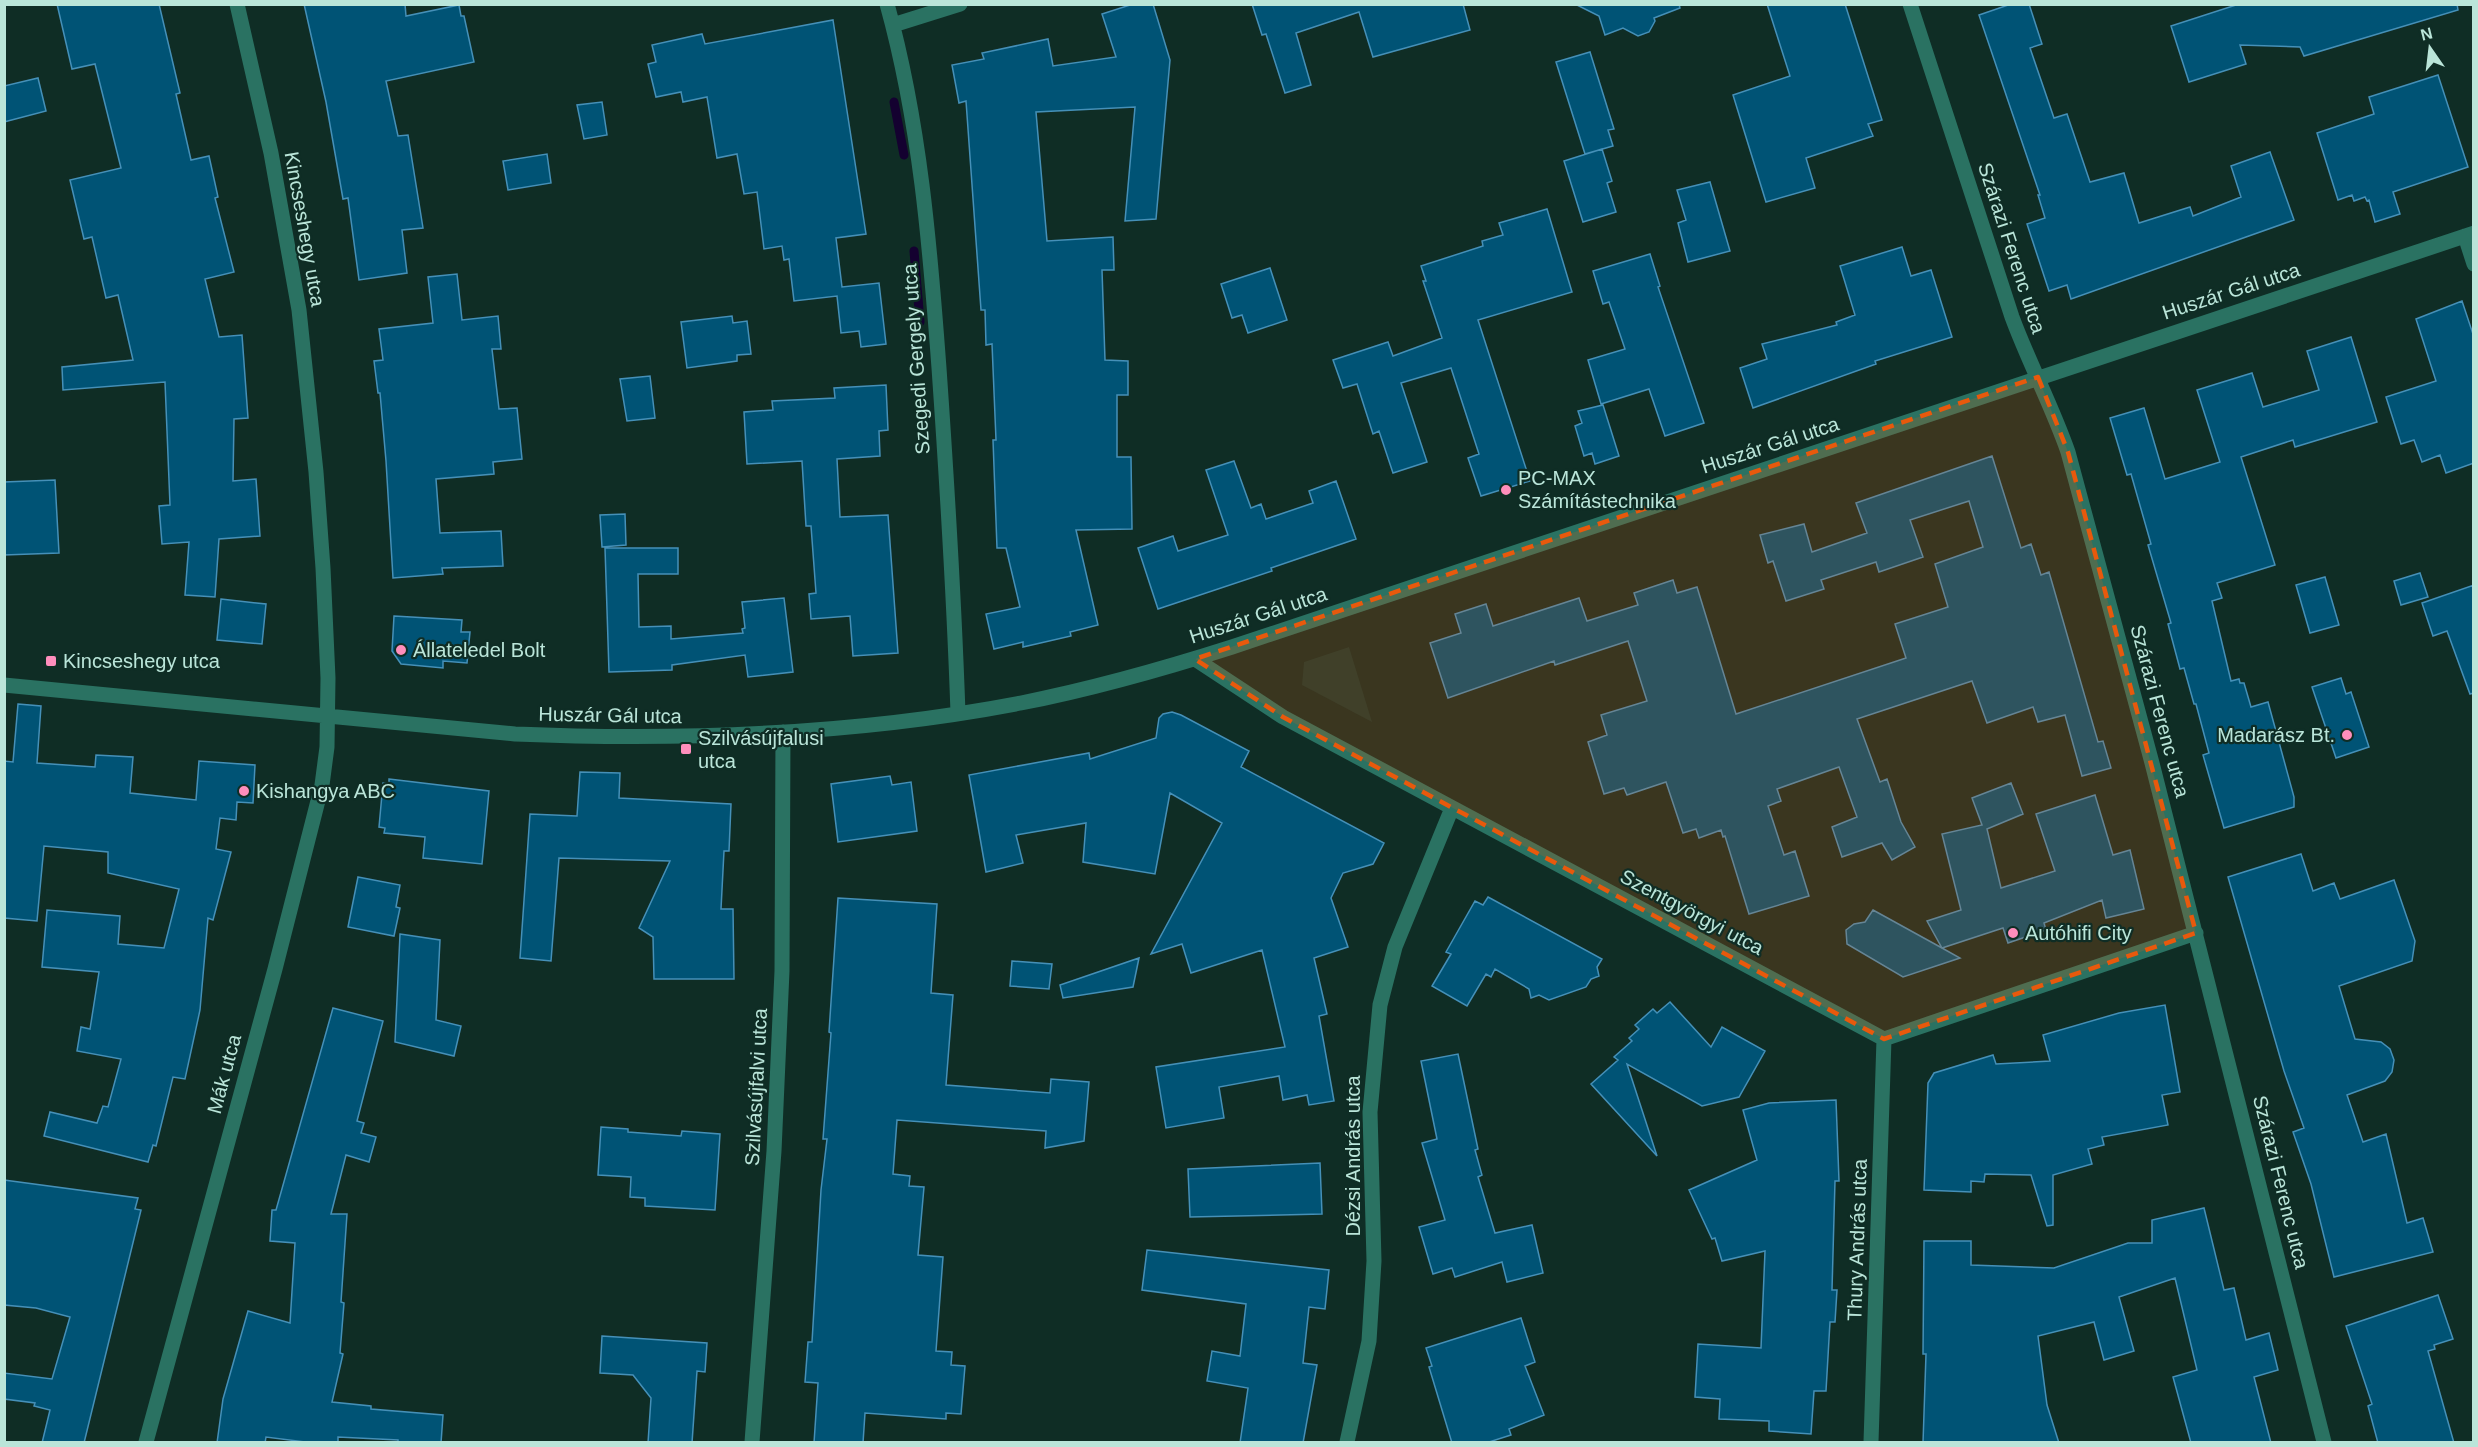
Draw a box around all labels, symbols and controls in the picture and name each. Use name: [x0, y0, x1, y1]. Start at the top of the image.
north arrow: [2400, 18, 2460, 78]
text: N: [2419, 24, 2434, 44]
street label: Kincseshegy utca: [281, 150, 330, 309]
street label: Szárazi Ferenc utca: [1974, 160, 2050, 337]
street label: Huszár Gál utca: [2159, 258, 2303, 324]
street label: Szegedi Gergely utca: [898, 262, 934, 455]
street label: Huszár Gál utca: [1698, 412, 1842, 478]
place label: PC-MAX Számítástechnika: [1518, 467, 1677, 512]
marker: PC-MAX Számítástechnika: [1499, 483, 1513, 497]
street label: Huszár Gál utca: [1186, 582, 1330, 648]
street label: Szárazi Ferenc utca: [2126, 622, 2194, 801]
place label: Állateledel Bolt: [413, 639, 546, 661]
marker: Állateledel Bolt: [394, 643, 408, 657]
place label: Kincseshegy utca: [63, 650, 221, 672]
marker: Kincseshegy utca: [44, 654, 58, 668]
street label: Huszár Gál utca: [538, 703, 683, 727]
place label: Madarász Bt.: [2217, 724, 2335, 746]
place label: Szilvásújfalusi utca: [698, 727, 824, 772]
marker: Madarász Bt.: [2340, 728, 2354, 742]
marker: Szilvásújfalusi utca: [679, 742, 693, 756]
place label: Kishangya ABC: [256, 780, 395, 802]
marker: Kishangya ABC: [237, 784, 251, 798]
street label: Szentgyörgyi utca: [1617, 865, 1768, 959]
place label: Autóhifi City: [2025, 922, 2132, 944]
marker: Autóhifi City: [2006, 926, 2020, 940]
street label: Szilvásújfalvi utca: [741, 1007, 771, 1166]
street label: Mák utca: [203, 1031, 245, 1116]
street label: Dézsi András utca: [1342, 1075, 1364, 1237]
street label: Szárazi Ferenc utca: [2249, 1093, 2313, 1272]
street label: Thury András utca: [1843, 1158, 1871, 1321]

